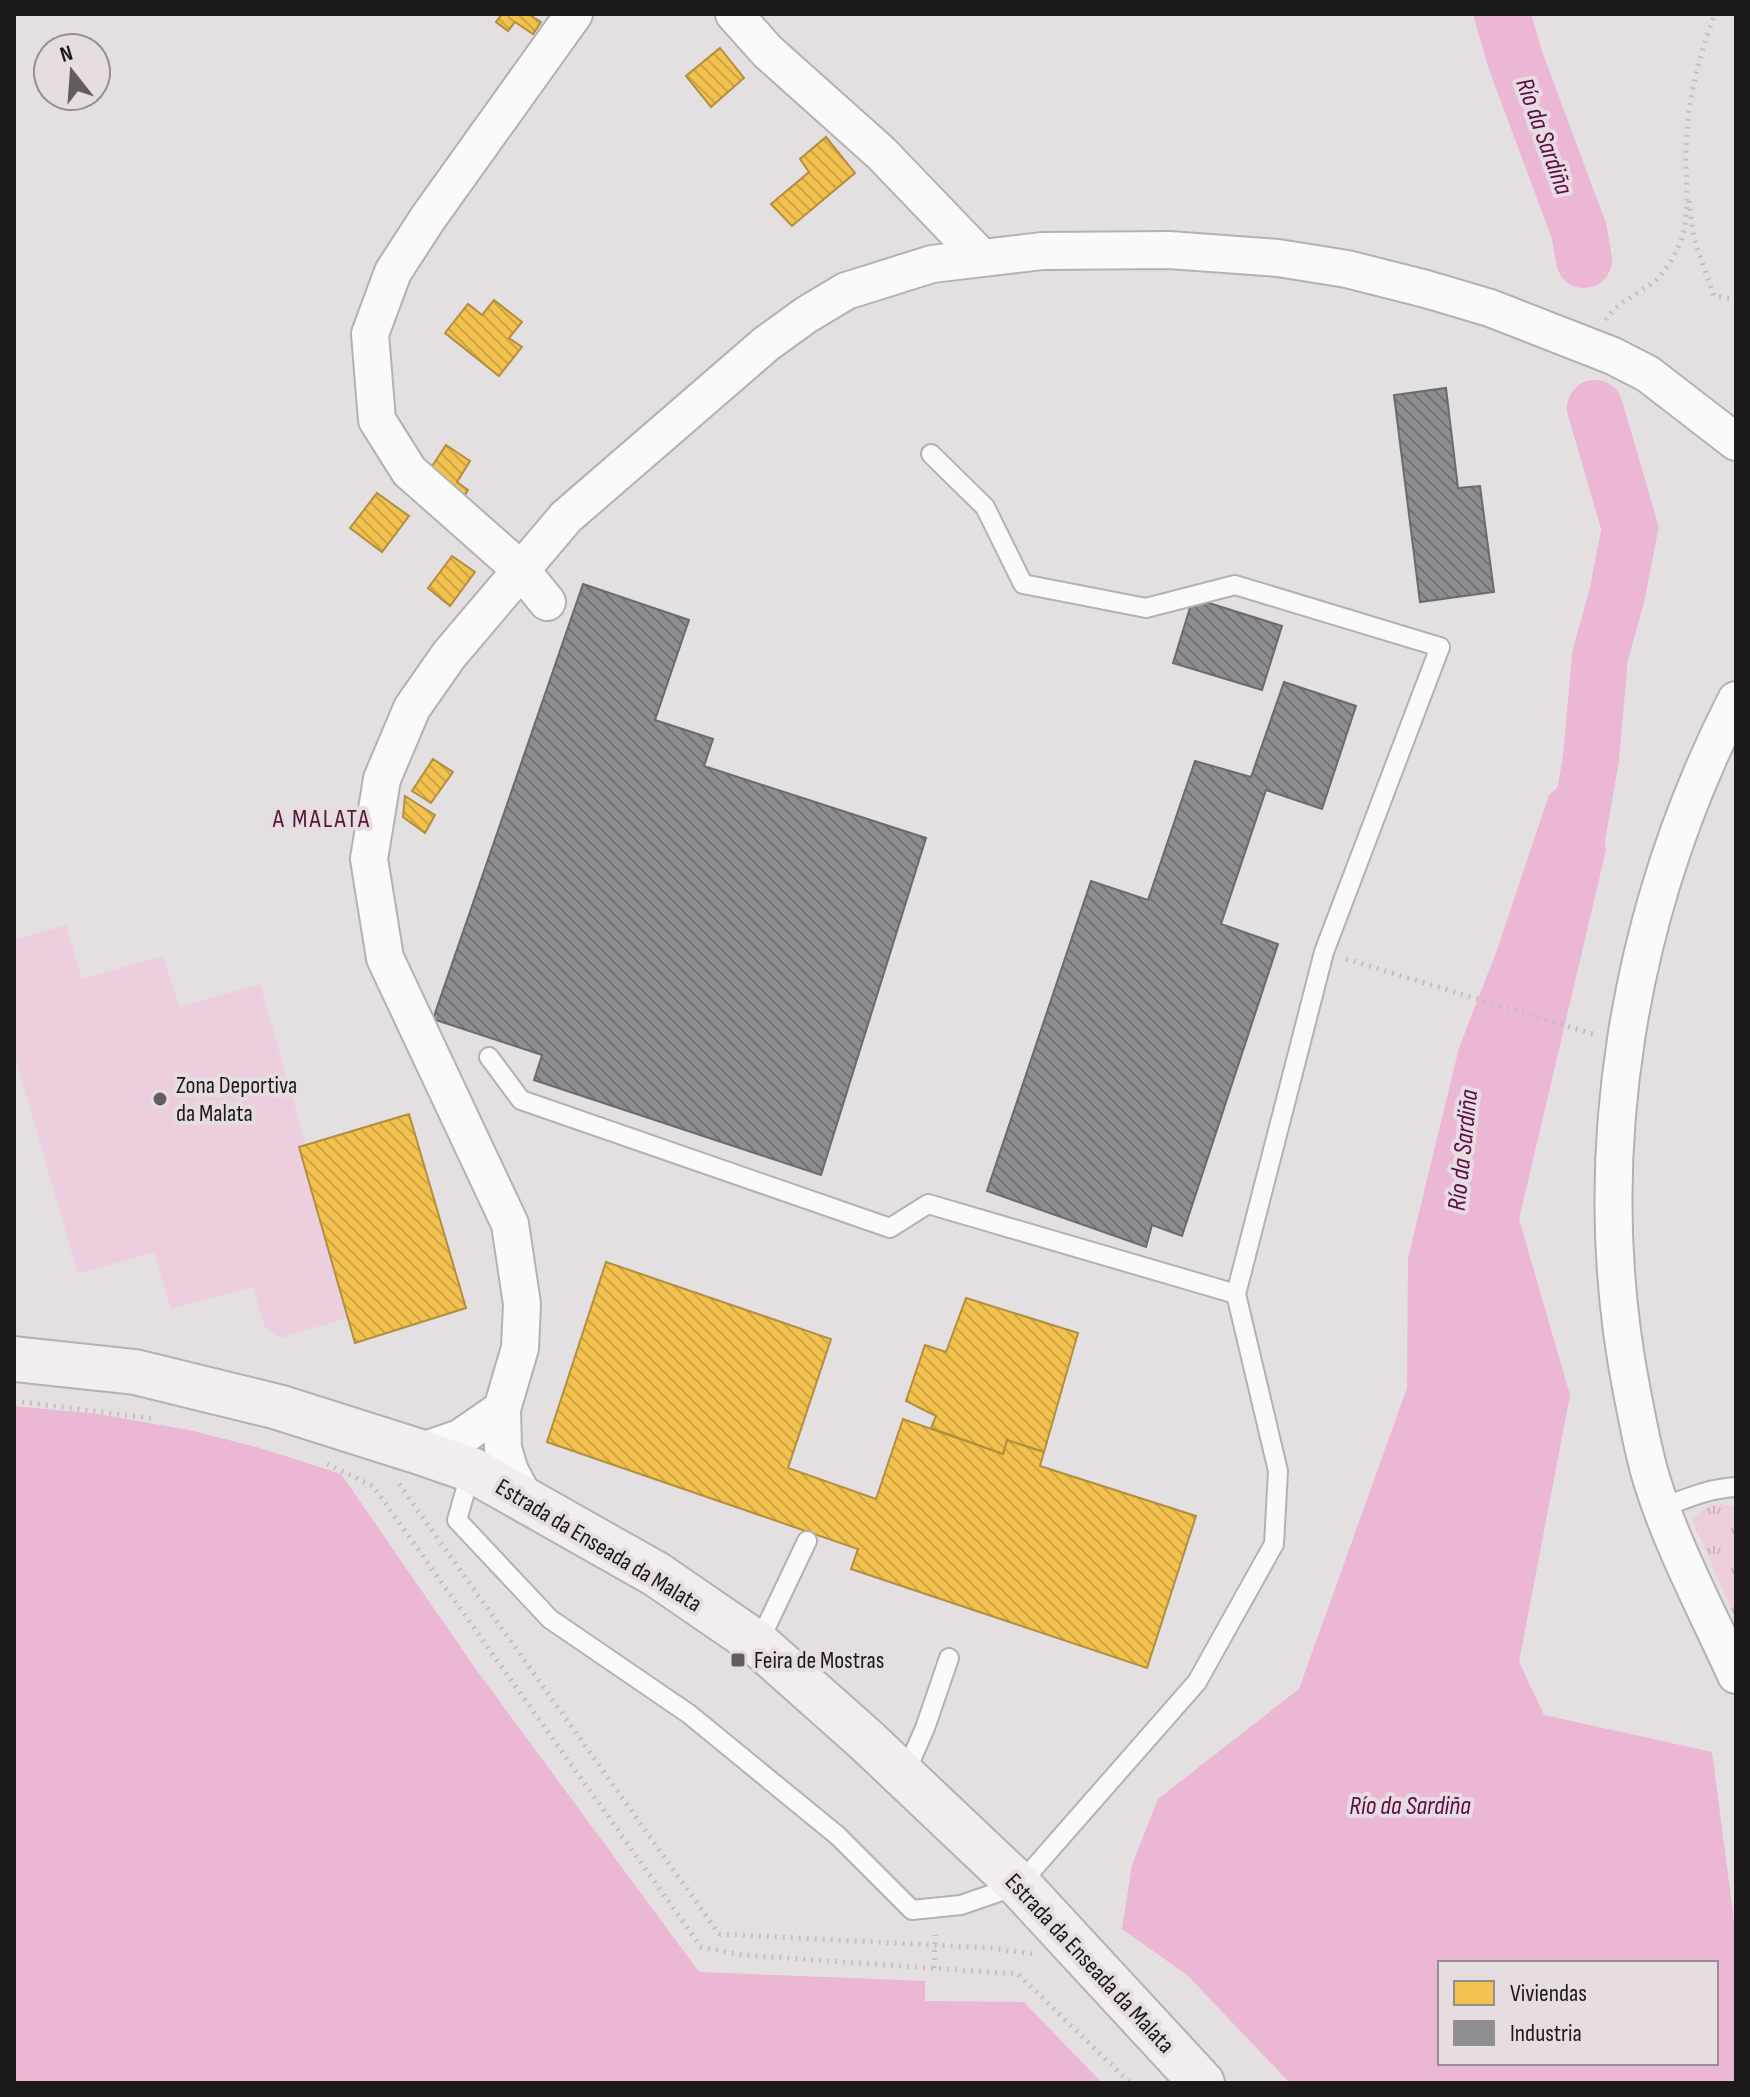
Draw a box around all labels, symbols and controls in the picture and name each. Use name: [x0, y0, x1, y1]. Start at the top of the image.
north arrow: [32, 32, 112, 112]
text: N: [57, 40, 76, 69]
water label: Río da Sardiña: [1508, 74, 1579, 199]
district label: A MALATA: [272, 804, 371, 835]
place label: Zona Deportiva da Malata: [176, 1071, 297, 1128]
water label: Río da Sardiña: [1442, 1088, 1485, 1212]
marker: Zona Deportiva da Malata: [151, 1090, 169, 1108]
street label: Estrada da Enseada da Malata: [490, 1472, 707, 1618]
place label: Feira de Mostras: [754, 1646, 884, 1675]
marker: Feira de Mostras: [729, 1651, 747, 1669]
water label: Río da Sardiña: [1349, 1791, 1471, 1822]
street label: Estrada da Enseada da Malata: [999, 1867, 1180, 2059]
legend: [1438, 1961, 1718, 2065]
text: Viviendas: [1510, 1979, 1587, 2008]
text: Industria: [1510, 2019, 1582, 2048]

